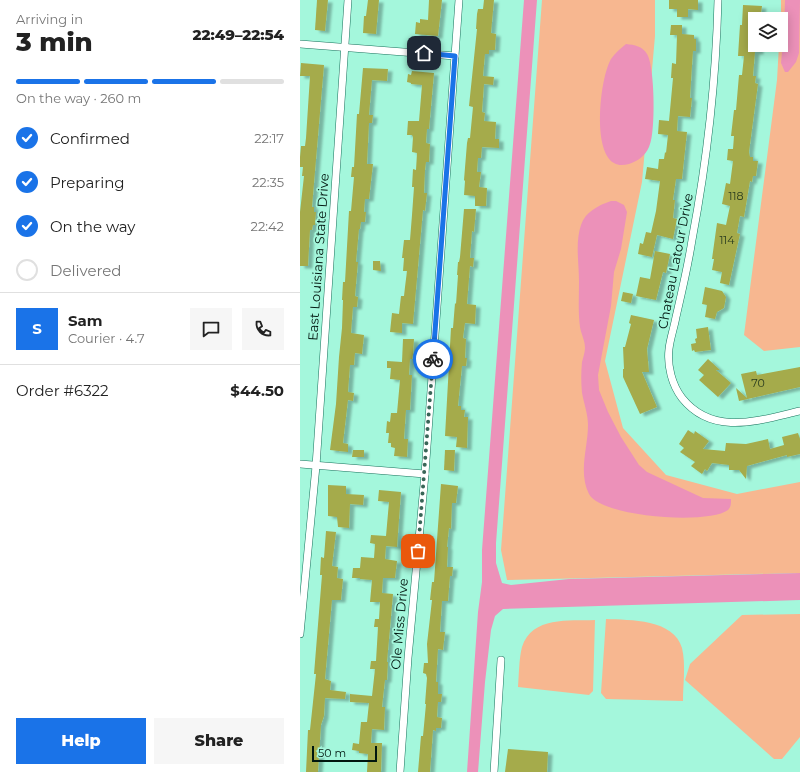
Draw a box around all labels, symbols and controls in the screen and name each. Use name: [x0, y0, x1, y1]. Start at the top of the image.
text: Arriving in: [16, 11, 83, 27]
map controls: [748, 12, 788, 52]
button: layers: [748, 12, 788, 52]
text: 22:49–22:54: [193, 25, 284, 44]
text: 3 min: [16, 26, 93, 58]
pin: [407, 36, 441, 70]
icon: home: [413, 42, 435, 64]
text: On the way · 260 m: [16, 90, 141, 106]
icon: check: [16, 127, 38, 149]
text: Confirmed: [50, 129, 130, 148]
text: 22:17: [254, 130, 284, 146]
icon: check: [16, 171, 38, 193]
text: Preparing: [50, 173, 125, 192]
street label: East Louisiana State Drive: [304, 173, 332, 341]
text: 22:35: [252, 174, 284, 190]
house number: 118: [729, 189, 743, 203]
street label: Chateau Latour Drive: [654, 192, 696, 330]
icon: check: [16, 215, 38, 237]
text: On the way: [50, 217, 135, 236]
text: 22:42: [251, 218, 284, 234]
house number: 114: [719, 233, 735, 247]
text: Delivered: [50, 261, 122, 280]
button: chat: [190, 308, 232, 350]
button: phone: [242, 308, 284, 350]
text: Sam: [68, 311, 103, 330]
text: S: [32, 319, 42, 338]
text: Courier · 4.7: [68, 330, 145, 346]
courier: [413, 339, 453, 379]
icon: bike: [422, 348, 444, 370]
house number: 70: [751, 376, 765, 390]
text: Order #6322: [16, 381, 109, 400]
text: $44.50: [230, 381, 284, 400]
pin: [401, 534, 435, 568]
icon: bag: [407, 540, 429, 562]
street label: Ole Miss Drive: [387, 577, 411, 670]
button: Help: [16, 718, 146, 764]
button: Share: [154, 718, 284, 764]
scale bar: [312, 744, 377, 763]
text: 50 m: [318, 746, 346, 760]

